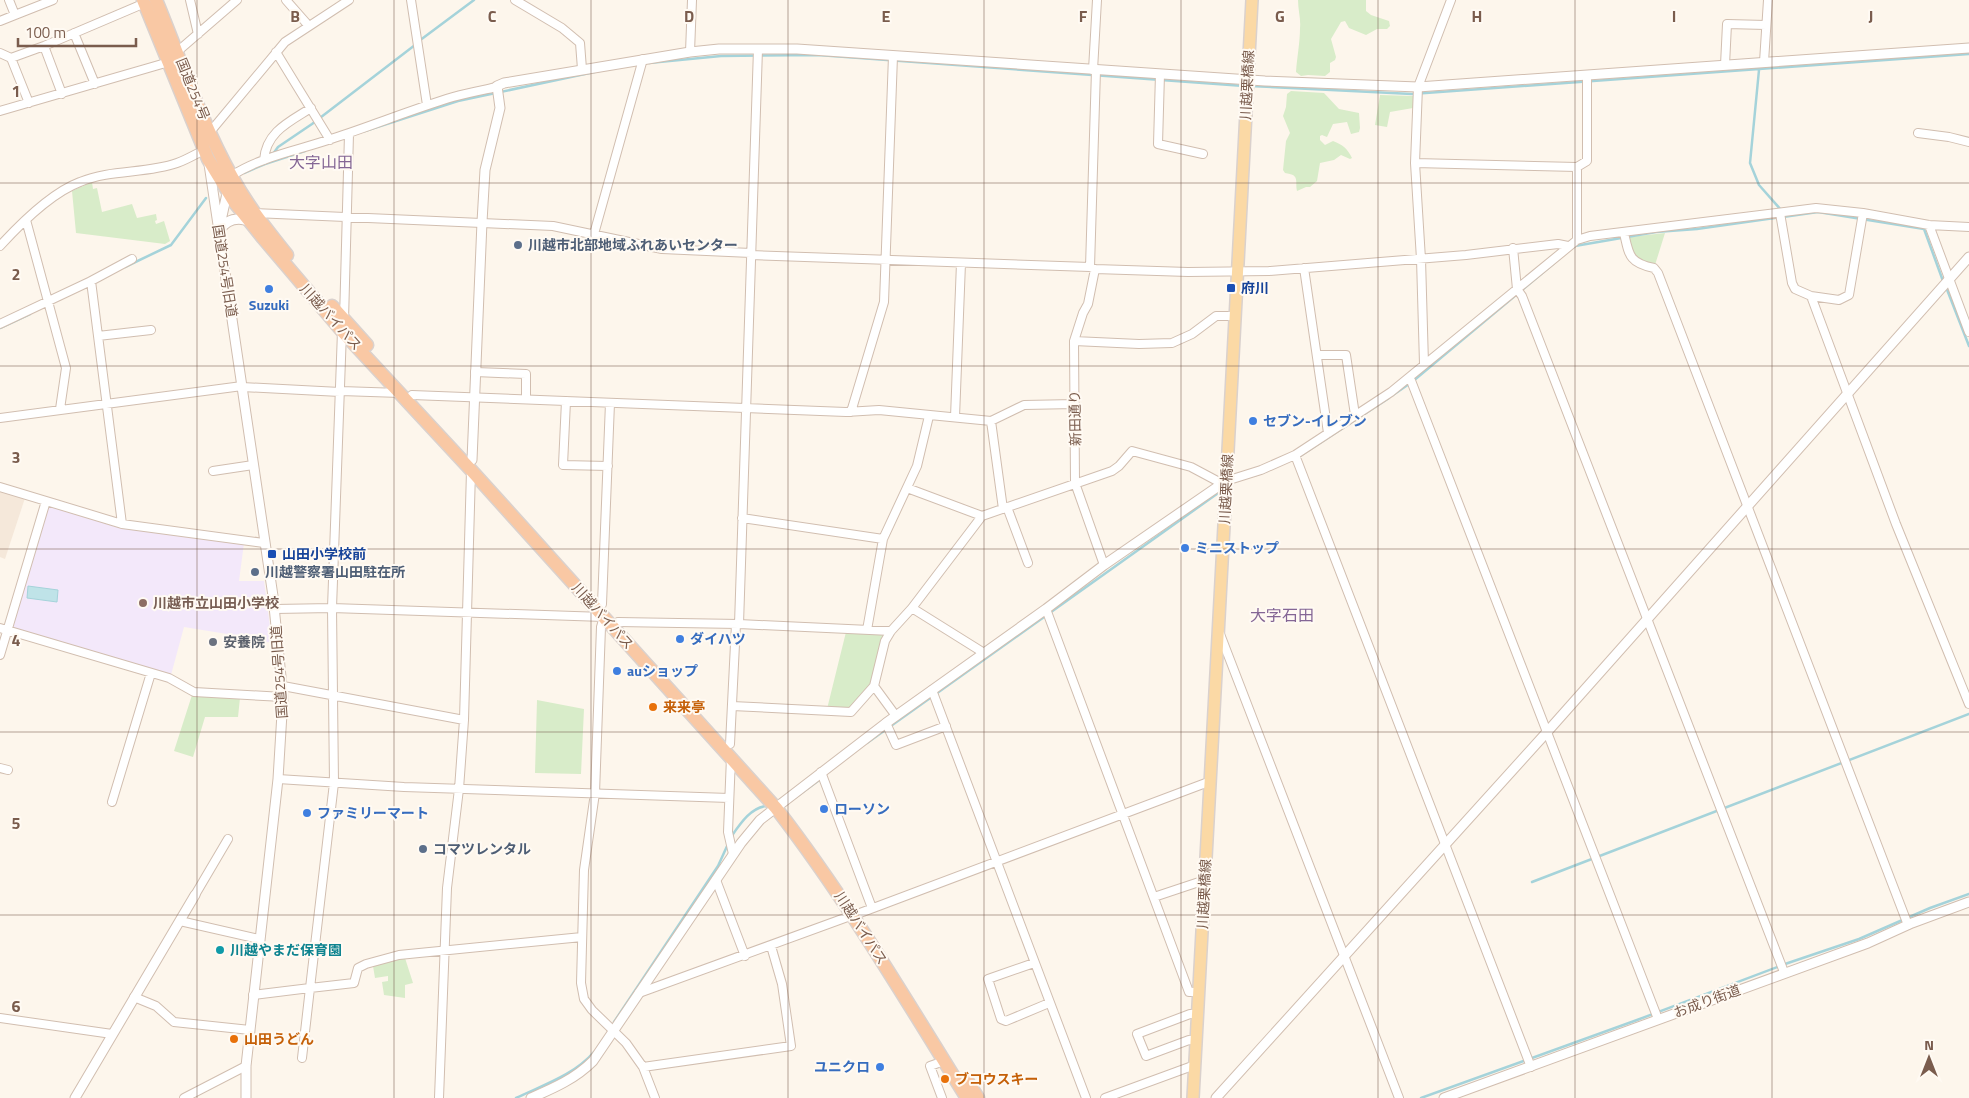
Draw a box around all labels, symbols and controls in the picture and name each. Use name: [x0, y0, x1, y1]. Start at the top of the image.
text: B: [290, 4, 300, 28]
text: C: [488, 4, 497, 28]
text: D: [684, 4, 694, 28]
text: E: [882, 4, 891, 28]
text: F: [1079, 4, 1088, 28]
text: G: [1275, 4, 1285, 28]
text: H: [1472, 4, 1482, 28]
text: I: [1672, 4, 1676, 28]
text: J: [1869, 4, 1873, 28]
scale bar: [18, 15, 135, 47]
text: 100 m: [25, 21, 66, 44]
street label: 川越栗橋線: [1234, 49, 1259, 120]
street label: 国道254号: [171, 54, 215, 123]
text: 1: [12, 79, 20, 103]
district label: 大字山田: [289, 150, 353, 174]
street label: 国道254号旧道: [208, 223, 243, 319]
place label: 川越市北部地域ふれあいセンター: [528, 234, 738, 255]
marker: 川越市北部地域ふれあいセンター: [512, 239, 524, 251]
text: 2: [12, 262, 20, 286]
place label: 府川: [1241, 277, 1269, 298]
street label: 川越バイパス: [296, 279, 367, 355]
marker: 府川: [1225, 282, 1237, 294]
marker: Suzuki: [263, 283, 275, 295]
place label: Suzuki: [249, 294, 289, 315]
street label: 新田通り: [1064, 390, 1085, 446]
place label: セブン-イレブン: [1263, 410, 1367, 431]
marker: セブン-イレブン: [1247, 415, 1259, 427]
text: 3: [12, 445, 20, 469]
street label: 川越栗橋線: [1213, 453, 1238, 524]
place label: ミニストップ: [1195, 537, 1279, 558]
marker: ミニストップ: [1179, 542, 1191, 554]
place label: 山田小学校前: [282, 543, 366, 564]
marker: 山田小学校前: [266, 548, 278, 560]
place label: 川越警察署山田駐在所: [265, 561, 405, 582]
marker: 川越警察署山田駐在所: [249, 566, 261, 578]
street label: 川越バイパス: [568, 578, 639, 654]
place label: 川越市立山田小学校: [153, 592, 279, 613]
marker: 川越市立山田小学校: [137, 597, 149, 609]
district label: 大字石田: [1250, 603, 1314, 627]
street label: 国道254号旧道: [265, 625, 292, 719]
text: 4: [12, 628, 21, 652]
place label: ダイハツ: [690, 628, 746, 649]
place label: 安養院: [223, 631, 265, 652]
marker: ダイハツ: [674, 633, 686, 645]
marker: 安養院: [207, 636, 219, 648]
place label: auショップ: [627, 660, 698, 681]
marker: auショップ: [611, 665, 623, 677]
place label: 来来亭: [663, 696, 705, 717]
marker: 来来亭: [647, 701, 659, 713]
place label: ローソン: [834, 798, 890, 819]
place label: ファミリーマート: [317, 802, 429, 823]
marker: ローソン: [818, 803, 830, 815]
marker: ファミリーマート: [301, 807, 313, 819]
text: 5: [12, 811, 21, 835]
place label: コマツレンタル: [433, 838, 531, 859]
marker: コマツレンタル: [417, 843, 429, 855]
street label: 川越栗橋線: [1191, 858, 1216, 929]
street label: 川越バイパス: [830, 887, 893, 969]
place label: 川越やまだ保育園: [230, 939, 342, 960]
marker: 川越やまだ保育園: [214, 944, 226, 956]
street label: お成り街道: [1670, 979, 1743, 1022]
text: 6: [12, 994, 21, 1018]
place label: 山田うどん: [244, 1028, 314, 1049]
marker: 山田うどん: [228, 1033, 240, 1045]
north arrow: [1904, 1033, 1954, 1083]
text: N: [1924, 1034, 1934, 1055]
place label: ユニクロ: [814, 1056, 870, 1077]
marker: ユニクロ: [874, 1061, 886, 1073]
place label: ブコウスキー: [955, 1068, 1038, 1089]
marker: ブコウスキー: [939, 1073, 951, 1085]

